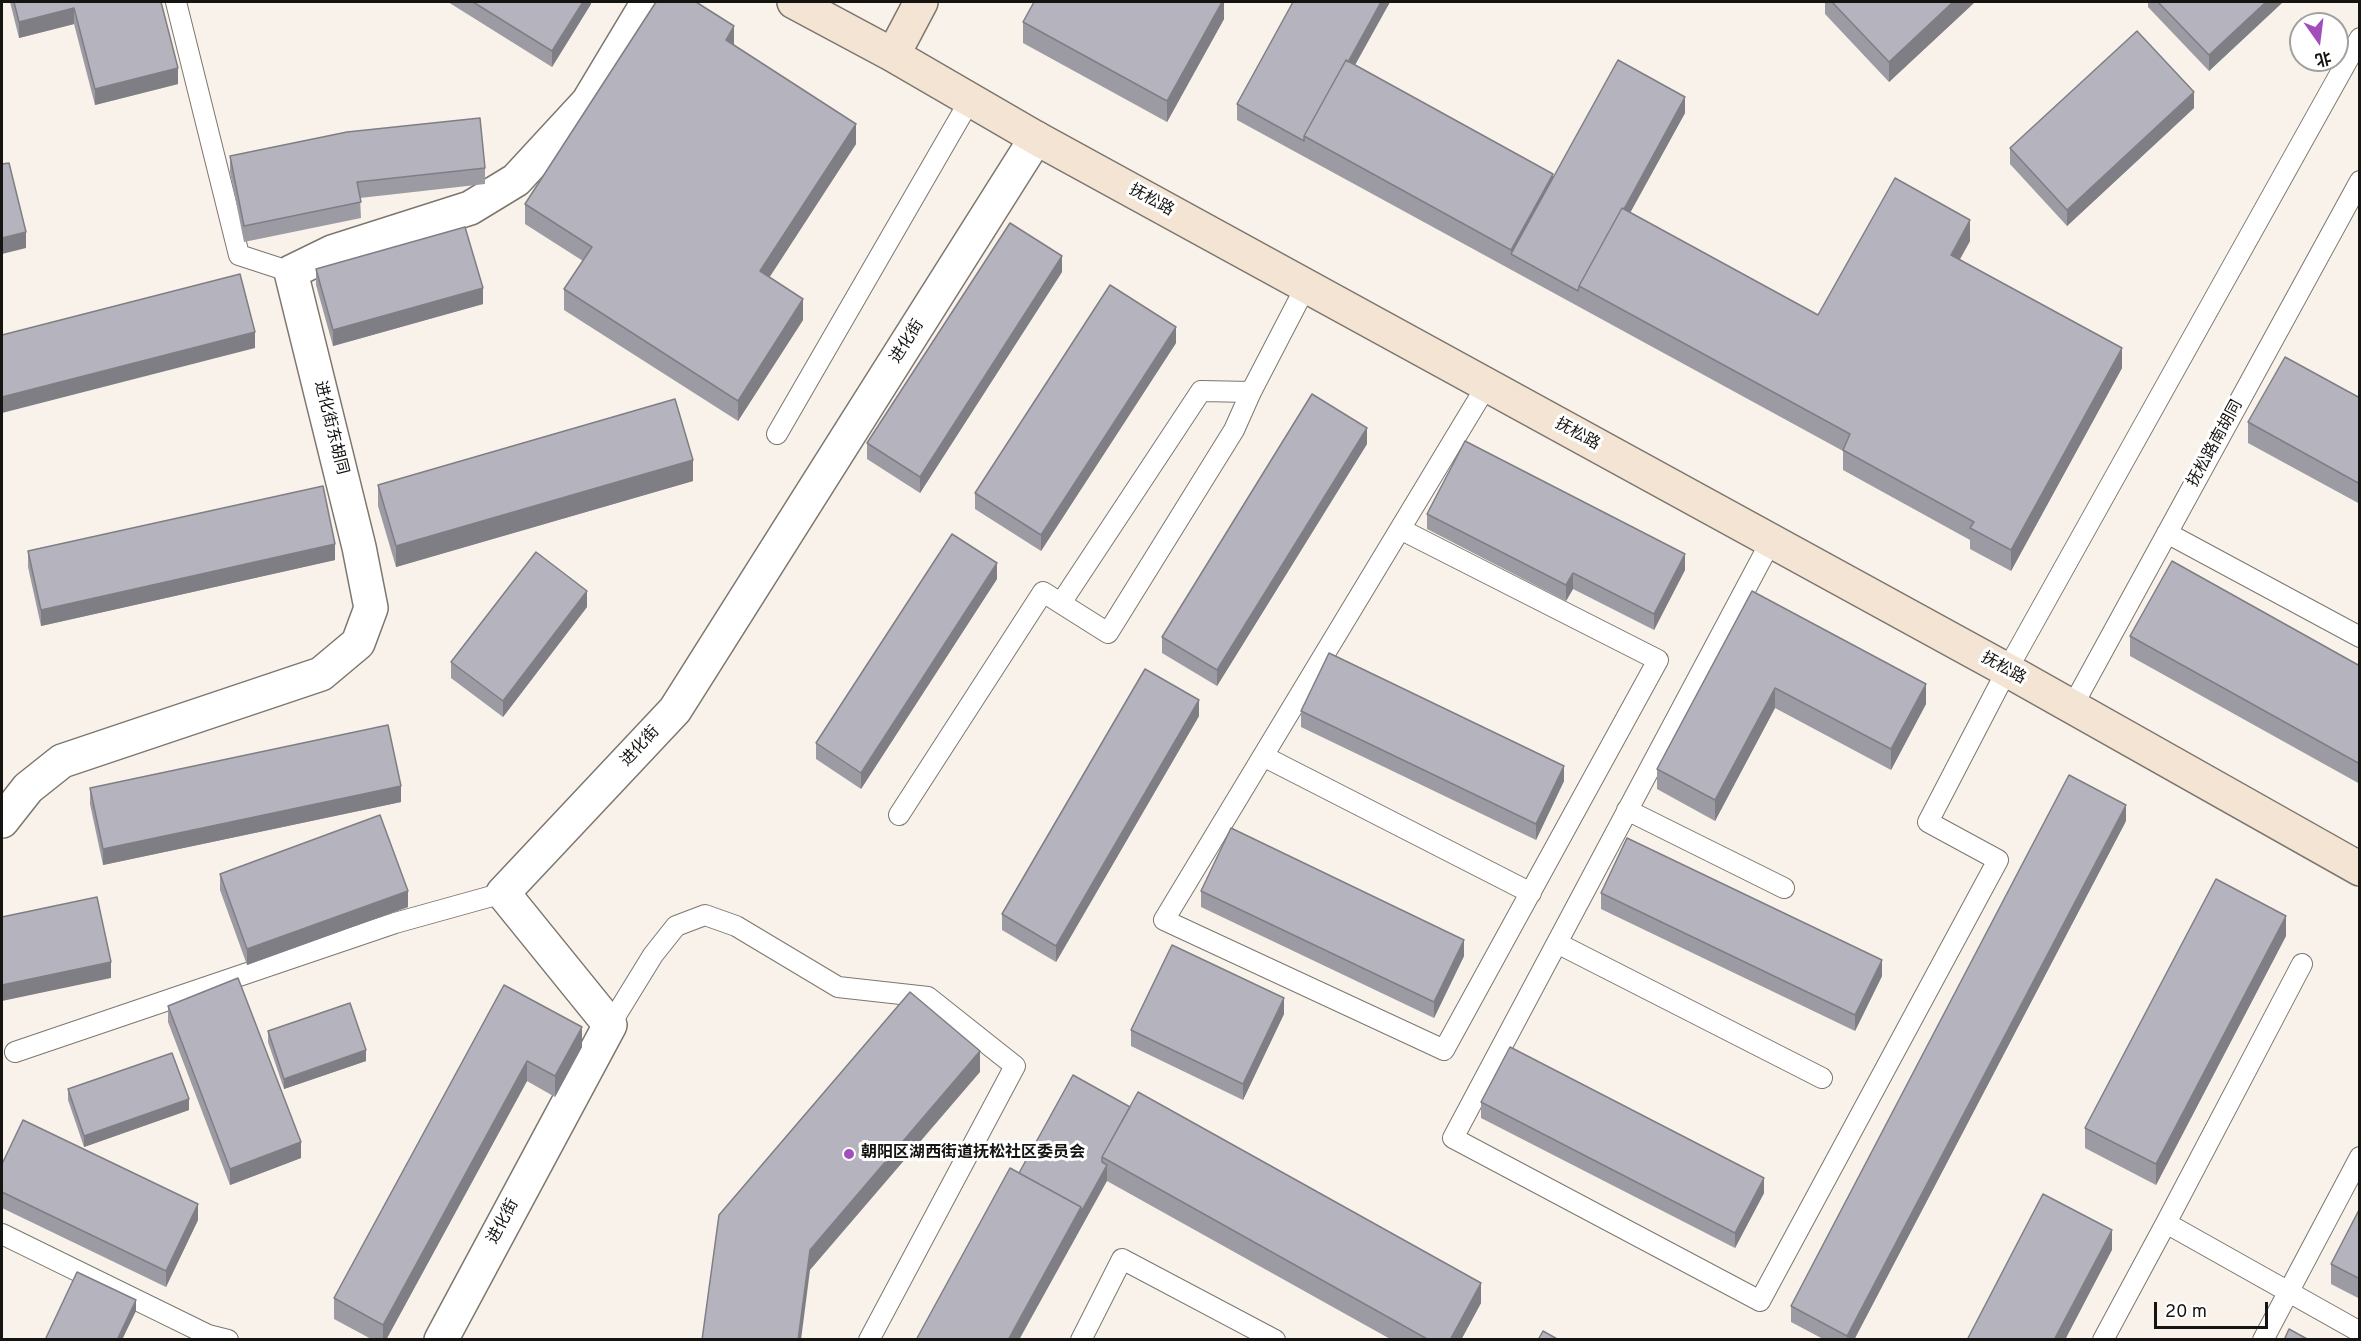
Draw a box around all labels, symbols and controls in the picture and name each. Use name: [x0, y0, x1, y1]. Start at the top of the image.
north arrow: [2289, 12, 2349, 72]
text: 北: [2313, 46, 2333, 69]
street label: 抚松路: [1125, 181, 1177, 221]
street label: 进化街: [887, 317, 929, 367]
street label: 进化街东胡同: [309, 379, 351, 477]
street label: 抚松路南胡同: [2184, 397, 2248, 491]
street label: 抚松路: [1551, 415, 1603, 455]
street label: 抚松路: [1977, 649, 2029, 689]
street label: 进化街: [618, 723, 664, 771]
place label: 朝阳区湖西街道抚松社区委员会: [861, 1144, 1085, 1164]
marker: 朝阳区湖西街道抚松社区委员会: [842, 1147, 856, 1161]
street label: 进化街: [484, 1196, 524, 1248]
scale bar: [2157, 1290, 2271, 1328]
text: 20 m: [2165, 1301, 2207, 1324]

